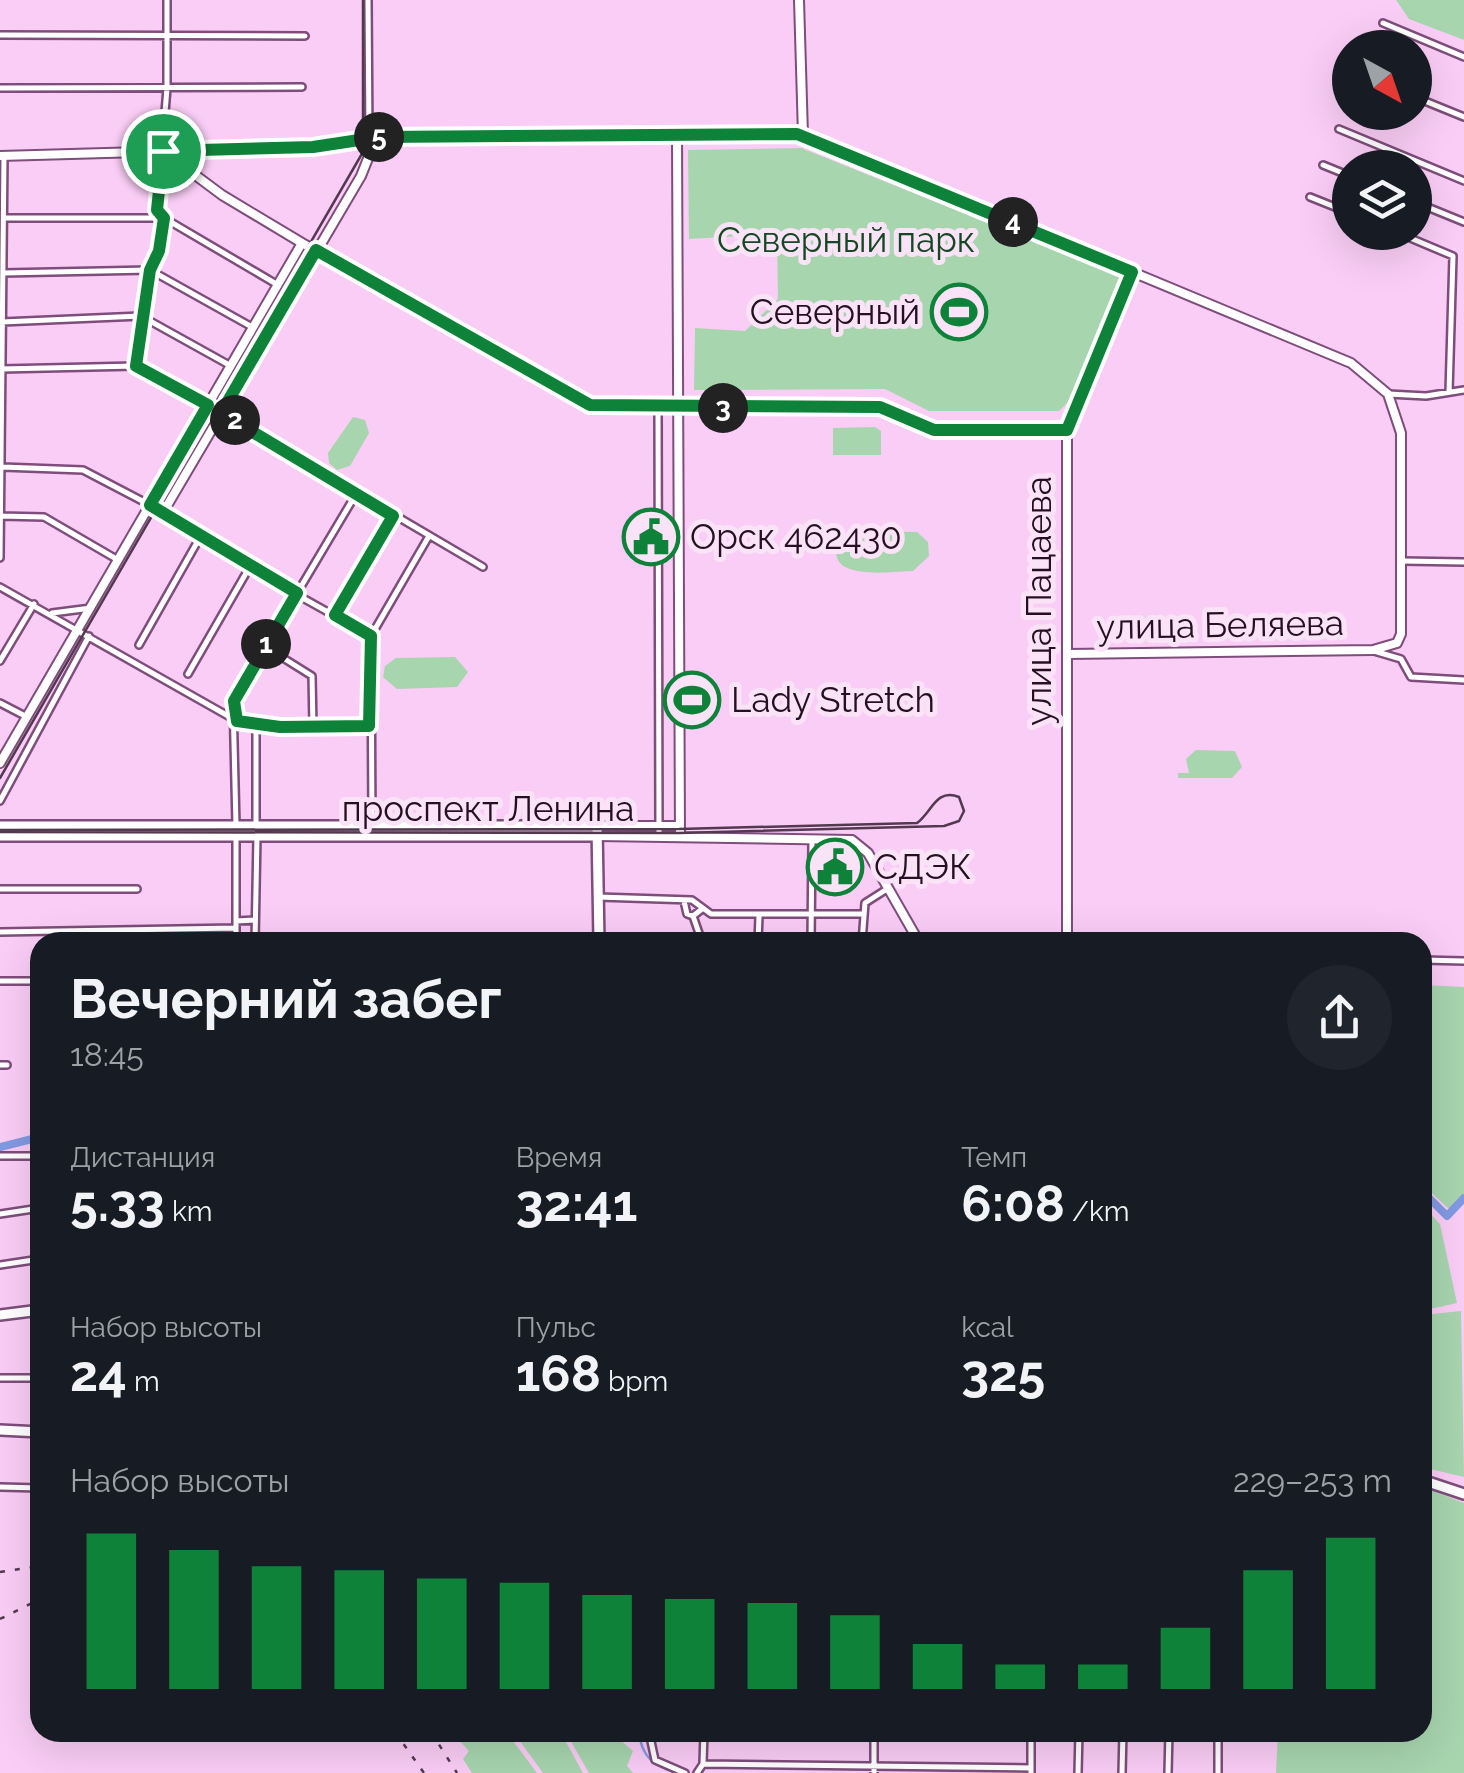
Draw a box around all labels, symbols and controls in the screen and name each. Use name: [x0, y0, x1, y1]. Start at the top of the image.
north arrow: [1332, 30, 1432, 130]
map controls: [1332, 30, 1432, 250]
pin: [121, 109, 206, 194]
pin: 5: [354, 112, 404, 162]
text: 5: [371, 120, 387, 153]
icon: arrive: [136, 124, 191, 179]
button: layers: [1332, 150, 1432, 250]
pin: 4: [988, 197, 1038, 247]
text: 4: [1005, 205, 1021, 238]
park label: Северный парк: [717, 219, 975, 260]
sports icon: Северный: [929, 282, 989, 342]
place label: Северный: [750, 291, 920, 332]
pin: 3: [698, 383, 748, 433]
text: 3: [715, 391, 731, 424]
pin: 2: [210, 395, 260, 445]
text: 2: [227, 403, 243, 436]
street label: улица Пацаева: [1018, 476, 1059, 726]
public building icon: Орск 462430: [621, 507, 681, 567]
place label: Орск 462430: [690, 516, 902, 557]
street label: улица Беляева: [1096, 602, 1344, 647]
pin: 1: [241, 619, 291, 669]
text: 1: [259, 627, 273, 660]
sports icon: Lady Stretch: [662, 670, 722, 730]
place label: Lady Stretch: [731, 679, 935, 720]
street label: проспект Ленина: [342, 788, 634, 829]
public building icon: СДЭК: [805, 837, 865, 897]
place label: СДЭК: [874, 846, 971, 887]
button: share: [1287, 965, 1392, 1070]
text: Вечерний забег: [70, 966, 501, 1031]
text: 18:45: [70, 1036, 144, 1073]
text: Дистанция: [70, 1141, 215, 1174]
text: Время: [516, 1141, 602, 1174]
text: Темп: [961, 1141, 1027, 1174]
text: 5.33: [70, 1174, 165, 1233]
text: 32:41: [516, 1174, 637, 1233]
text: 6:08: [961, 1174, 1065, 1233]
text: km: [165, 1195, 212, 1228]
text: /km: [1065, 1195, 1130, 1228]
text: Набор высоты: [70, 1311, 262, 1344]
text: Пульс: [516, 1311, 596, 1344]
text: kcal: [961, 1311, 1014, 1344]
text: 24: [70, 1344, 127, 1403]
text: 168: [516, 1344, 601, 1403]
text: 325: [961, 1344, 1045, 1403]
text: m: [127, 1365, 160, 1398]
text: bpm: [601, 1365, 668, 1398]
text: Набор высоты: [70, 1462, 290, 1499]
text: 229–253 m: [1233, 1462, 1392, 1499]

